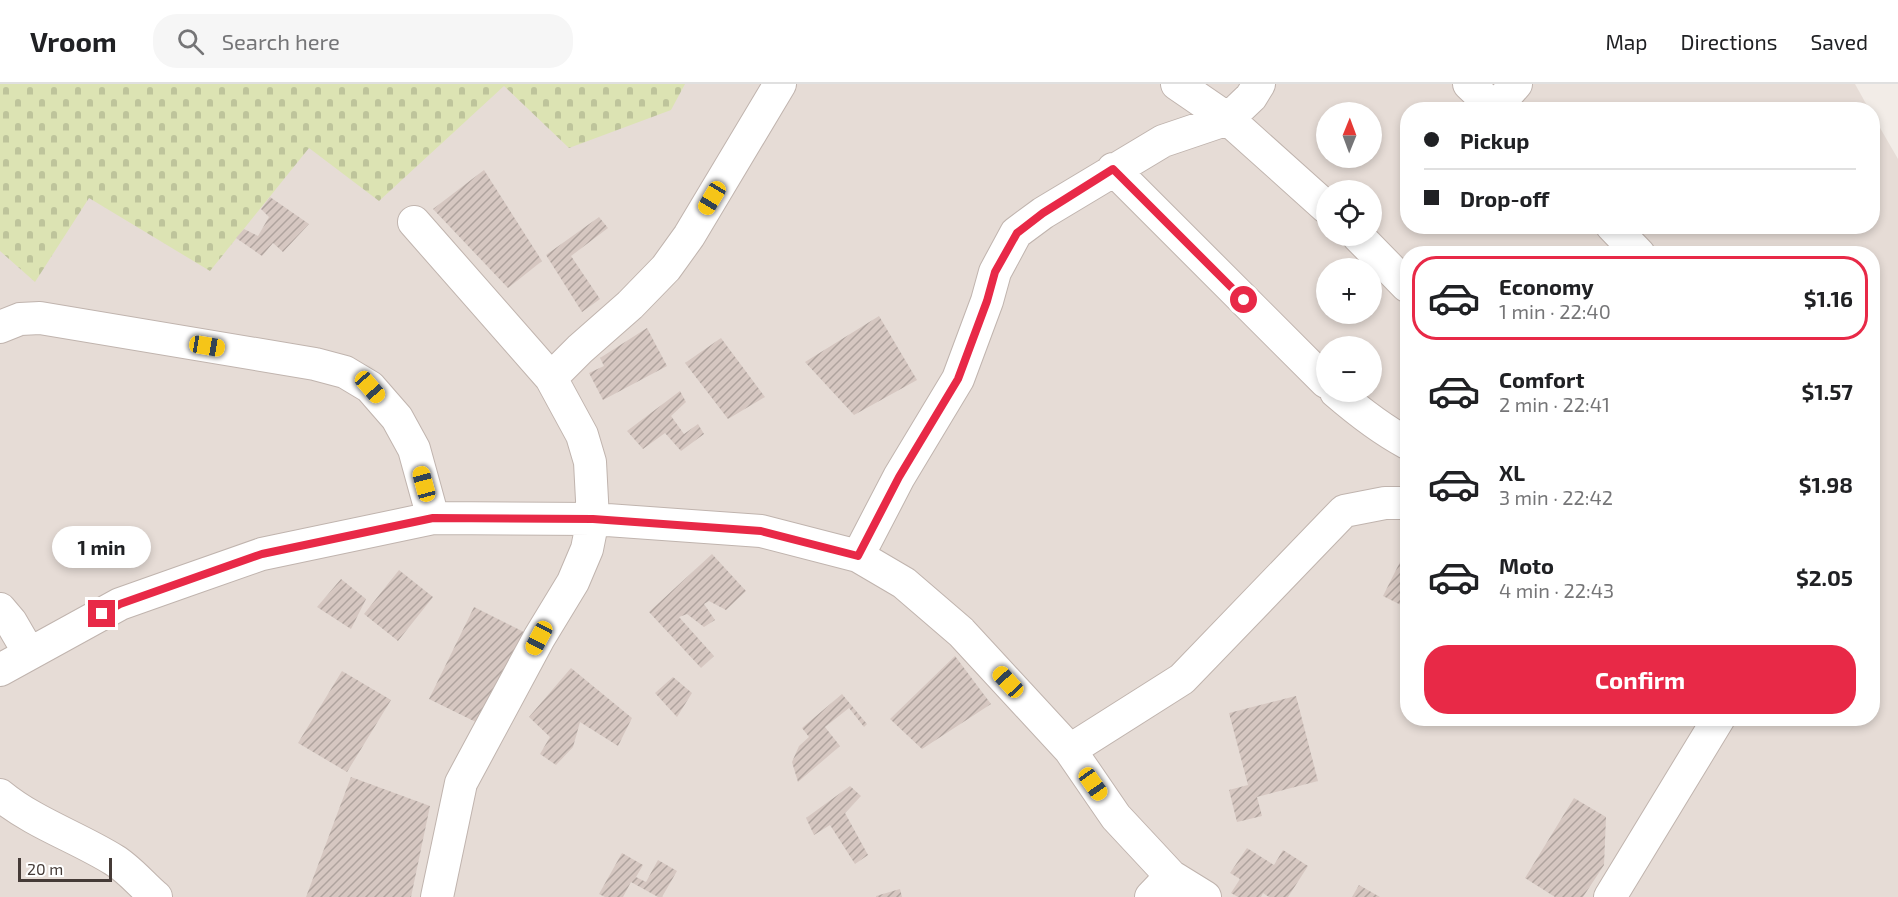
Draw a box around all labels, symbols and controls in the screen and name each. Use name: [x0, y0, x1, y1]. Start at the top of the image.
search box: [153, 14, 573, 68]
text: Vroom: [30, 24, 117, 58]
icon: search: [174, 25, 207, 58]
text: Search here: [222, 28, 340, 54]
text: Map: [1605, 29, 1648, 54]
text: Directions: [1681, 29, 1777, 54]
text: Saved: [1810, 29, 1868, 54]
north arrow: [1316, 102, 1382, 168]
map controls: [1316, 102, 1382, 402]
text: Pickup: [1460, 127, 1529, 153]
car: [695, 178, 729, 218]
button: locate: [1316, 180, 1382, 246]
text: Drop-off: [1460, 185, 1549, 211]
button: +: [1316, 258, 1382, 324]
icon: car: [1427, 271, 1481, 325]
text: Economy: [1499, 273, 1594, 299]
text: $1.16: [1804, 285, 1853, 311]
route start: [1230, 286, 1257, 313]
text: 1 min · 22:40: [1499, 299, 1611, 323]
car: [188, 334, 226, 358]
button: −: [1316, 336, 1382, 402]
icon: car: [1427, 364, 1481, 418]
text: Comfort: [1499, 366, 1584, 392]
car: [351, 368, 389, 406]
text: $1.57: [1802, 378, 1853, 404]
text: 2 min · 22:41: [1499, 392, 1610, 416]
icon: car: [1427, 457, 1481, 511]
text: XL: [1499, 459, 1525, 485]
car: [411, 464, 437, 504]
text: $1.98: [1799, 471, 1853, 497]
text: 3 min · 22:42: [1499, 485, 1613, 509]
callout: 1 min: [52, 527, 152, 569]
text: 1 min: [77, 535, 126, 559]
icon: car: [1427, 550, 1481, 604]
text: Moto: [1499, 552, 1554, 578]
text: $2.05: [1796, 564, 1853, 590]
text: 4 min · 22:43: [1499, 578, 1614, 602]
route end: [88, 600, 115, 627]
car: [523, 618, 555, 658]
button: Confirm: [1424, 645, 1856, 714]
car: [989, 663, 1027, 701]
car: [1075, 764, 1111, 804]
scale bar: [18, 855, 112, 882]
text: 20 m: [27, 859, 63, 878]

